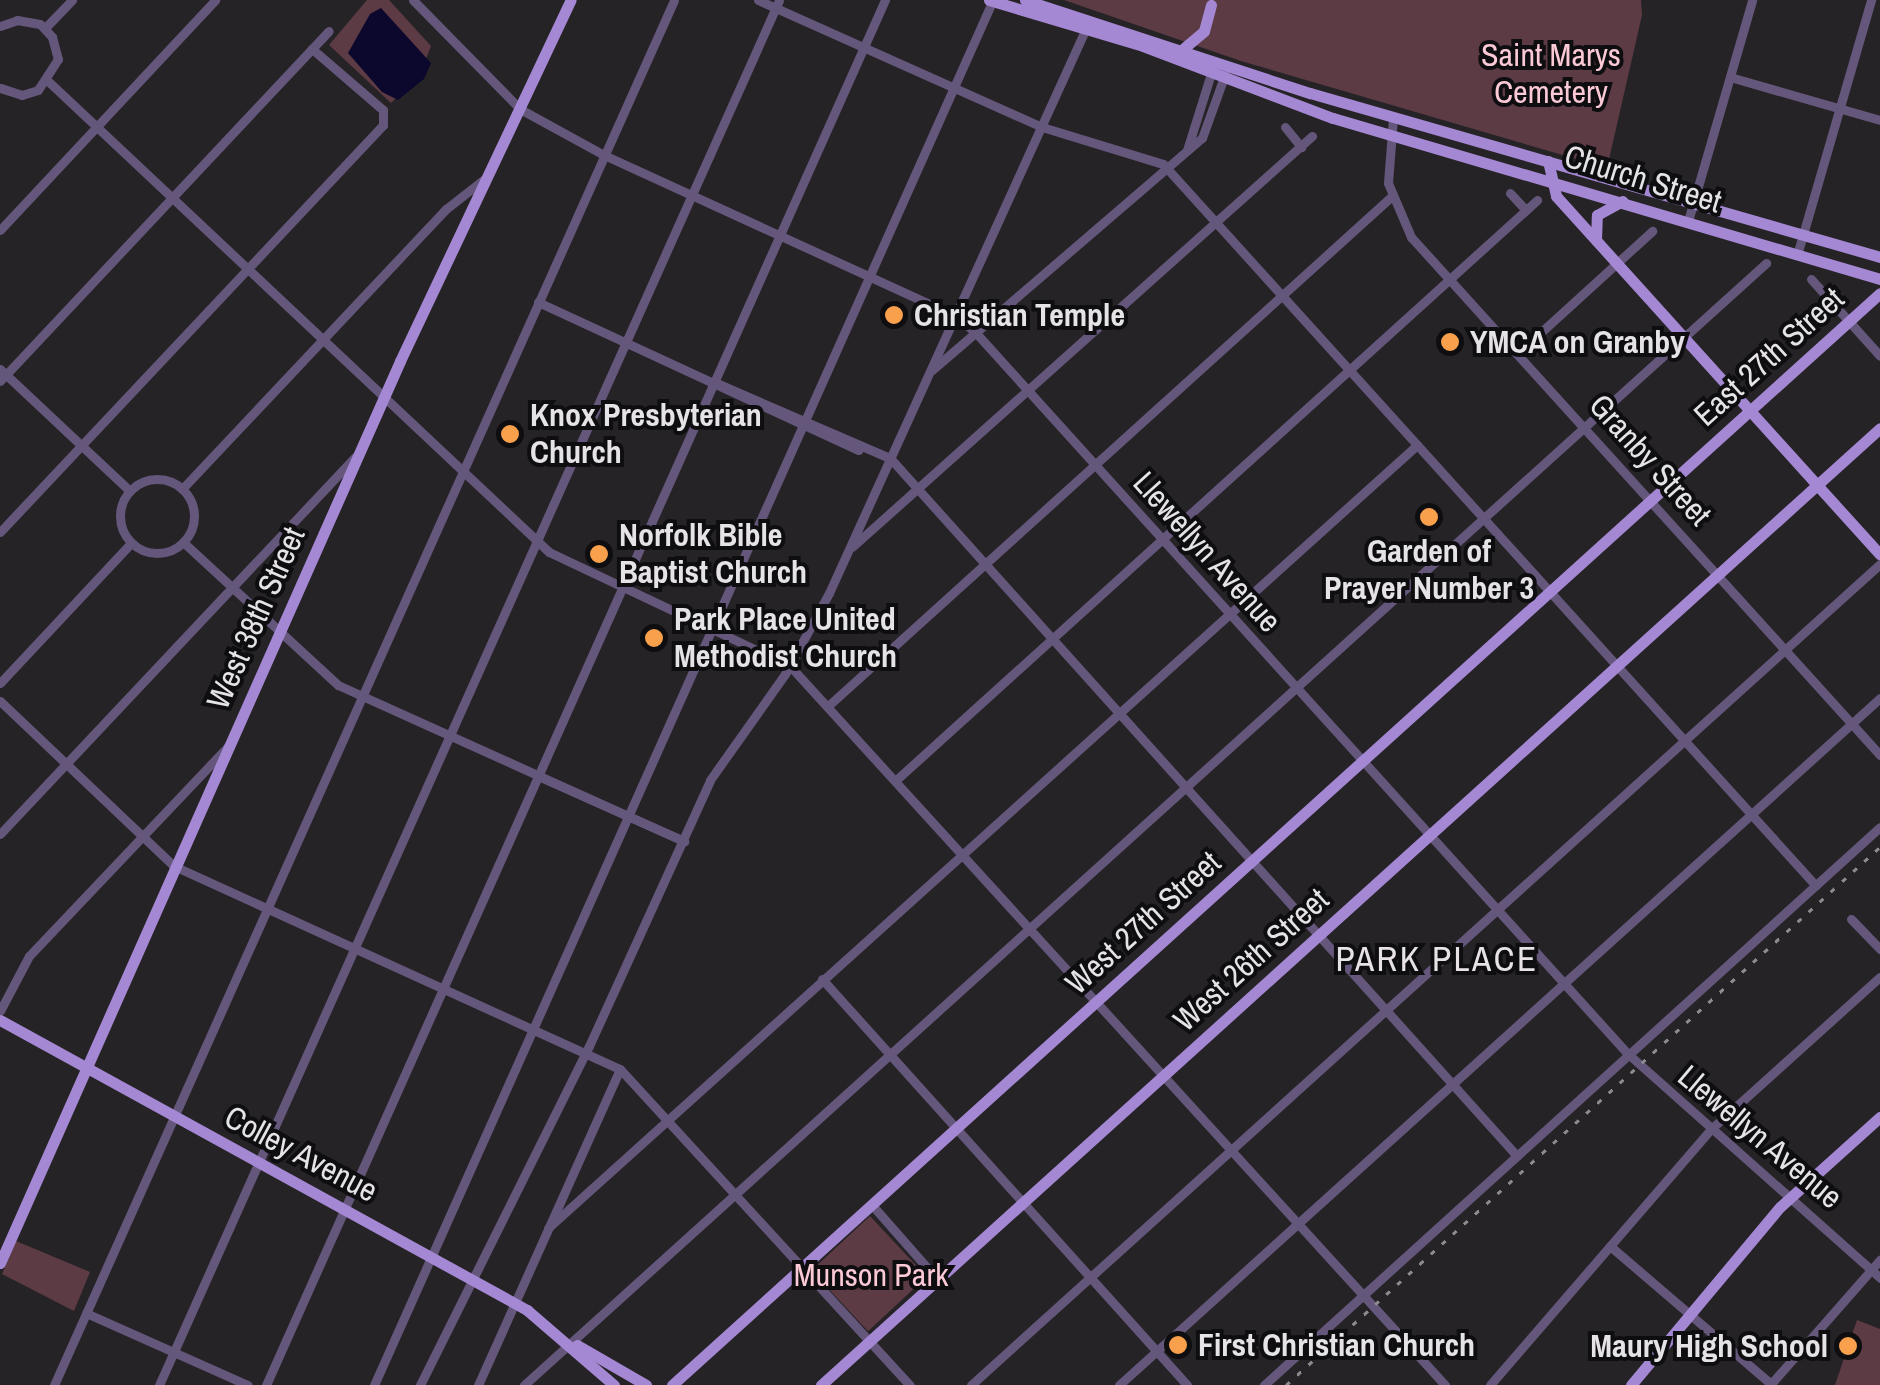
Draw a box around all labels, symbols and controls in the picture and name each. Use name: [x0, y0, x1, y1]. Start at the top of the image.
park label: Saint Marys Cemetery: [1481, 37, 1621, 112]
street label: Church Street: [1560, 137, 1726, 221]
street label: East 27th Street: [1686, 280, 1852, 434]
place label: Christian Temple: [914, 296, 1125, 334]
marker: Christian Temple: [883, 304, 905, 326]
place label: YMCA on Granby: [1470, 323, 1686, 361]
marker: YMCA on Granby: [1439, 331, 1461, 353]
street label: Granby Street: [1581, 386, 1719, 534]
place label: Knox Presbyterian Church: [530, 397, 762, 472]
marker: Knox Presbyterian Church: [499, 423, 521, 445]
street label: Llewellyn Avenue: [1125, 463, 1289, 641]
marker: Garden of Prayer Number 3: [1418, 506, 1440, 528]
place label: Norfolk Bible Baptist Church: [619, 517, 807, 592]
street label: West 38th Street: [199, 521, 313, 715]
place label: Garden of Prayer Number 3: [1324, 533, 1534, 608]
marker: Norfolk Bible Baptist Church: [588, 543, 610, 565]
place label: Park Place United Methodist Church: [674, 601, 897, 676]
marker: Park Place United Methodist Church: [643, 627, 665, 649]
street label: West 27th Street: [1058, 843, 1228, 1003]
street label: West 26th Street: [1166, 880, 1336, 1040]
district label: PARK PLACE: [1335, 938, 1539, 980]
street label: Llewellyn Avenue: [1670, 1057, 1850, 1217]
street label: Colley Avenue: [217, 1097, 385, 1211]
park label: Munson Park: [794, 1256, 948, 1294]
place label: First Christian Church: [1198, 1326, 1475, 1364]
place label: Maury High School: [1590, 1327, 1828, 1365]
marker: First Christian Church: [1167, 1334, 1189, 1356]
marker: Maury High School: [1837, 1335, 1859, 1357]

